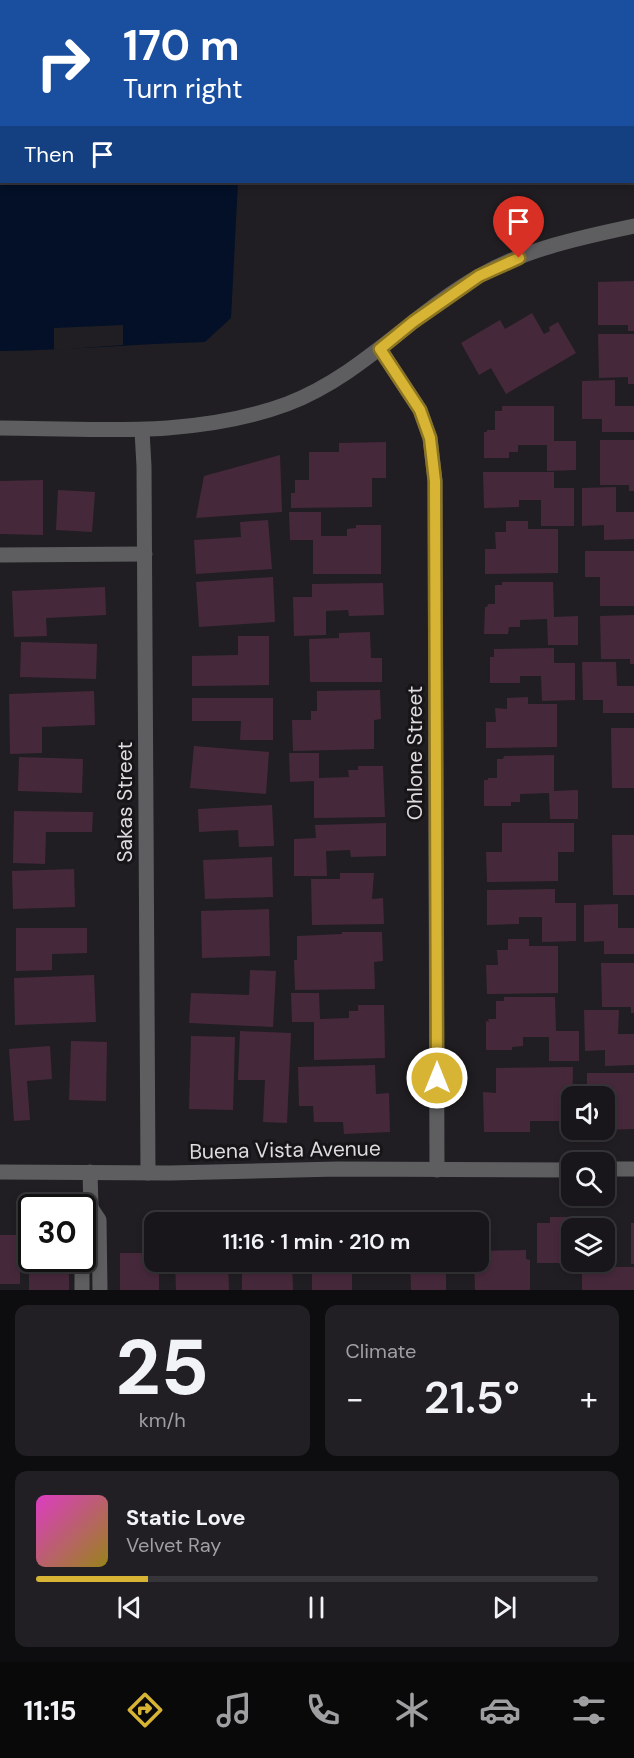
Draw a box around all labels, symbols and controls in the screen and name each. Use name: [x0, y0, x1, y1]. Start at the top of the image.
text: 170 m: [123, 18, 240, 73]
icon: right: [24, 24, 102, 102]
text: Turn right: [123, 71, 243, 106]
icon: arrive: [86, 138, 119, 171]
text: Then: [24, 140, 74, 169]
pin: [493, 196, 544, 258]
icon: arrive: [502, 205, 535, 238]
street label: Ohlone Street: [401, 686, 429, 820]
street label: Sakas Street: [111, 741, 139, 863]
position arrow: [405, 1046, 469, 1110]
map controls: [561, 1086, 615, 1272]
button: sound: [561, 1086, 615, 1140]
street label: Buena Vista Avenue: [189, 1134, 381, 1166]
button: search: [561, 1152, 615, 1206]
speed limit sign: 30: [18, 1194, 96, 1272]
button: layers: [561, 1218, 615, 1272]
text: 11:16 · 1 min · 210 m: [223, 1227, 410, 1256]
text: 25: [115, 1317, 209, 1418]
text: Climate: [346, 1338, 416, 1364]
text: 21.5°: [424, 1368, 520, 1427]
text: −: [346, 1377, 364, 1420]
text: +: [580, 1377, 598, 1420]
text: km/h: [139, 1407, 186, 1433]
text: Static Love: [126, 1503, 246, 1532]
text: Velvet Ray: [126, 1532, 221, 1558]
icon: previous: [113, 1591, 146, 1624]
icon: pause: [300, 1591, 333, 1624]
icon: next: [488, 1591, 521, 1624]
icon: directions: [124, 1689, 166, 1731]
icon: music: [213, 1689, 255, 1731]
icon: phone: [302, 1689, 344, 1731]
icon: climate: [391, 1689, 433, 1731]
icon: car: [479, 1689, 521, 1731]
icon: filters: [568, 1689, 610, 1731]
text: 11:15: [23, 1693, 77, 1728]

